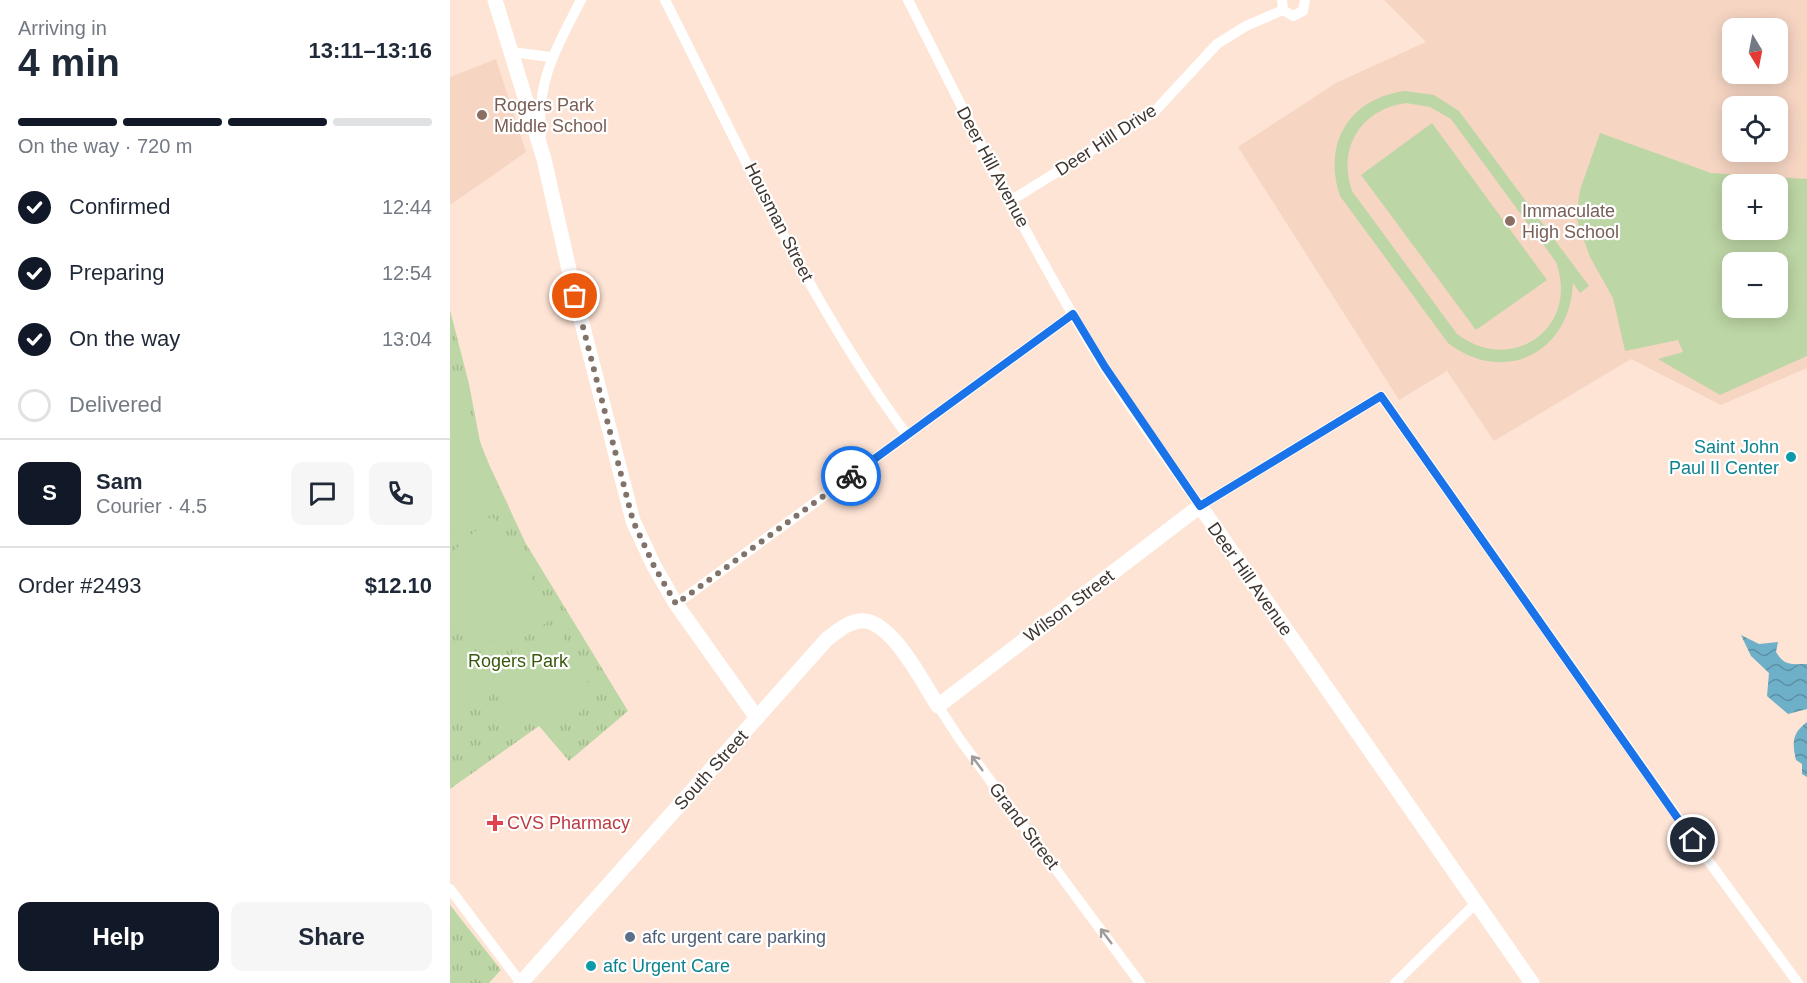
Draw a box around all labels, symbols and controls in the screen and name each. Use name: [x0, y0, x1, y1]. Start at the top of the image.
text: Arriving in: [18, 17, 107, 39]
north arrow: [1722, 18, 1788, 84]
map controls: [1722, 18, 1788, 318]
text: 13:11–13:16: [308, 38, 432, 63]
text: 4 min: [18, 41, 120, 84]
place label: Rogers Park Middle School: [494, 95, 607, 136]
button: locate: [1722, 96, 1788, 162]
street label: Deer Hill Drive: [1052, 100, 1160, 180]
street label: Deer Hill Avenue: [953, 103, 1033, 231]
marker: Rogers Park Middle School: [475, 108, 489, 122]
text: On the way · 720 m: [18, 135, 193, 157]
street label: Housman Street: [741, 160, 817, 284]
button: +: [1722, 174, 1788, 240]
icon: check: [18, 191, 51, 224]
text: Confirmed: [69, 194, 170, 219]
text: 12:44: [382, 196, 432, 218]
place label: Immaculate High School: [1522, 201, 1619, 242]
marker: Immaculate High School: [1503, 214, 1517, 228]
button: −: [1722, 252, 1788, 318]
icon: check: [18, 257, 51, 290]
text: Preparing: [69, 260, 164, 285]
text: 12:54: [382, 262, 432, 284]
pin: [549, 270, 600, 321]
icon: bag: [558, 279, 591, 312]
icon: check: [18, 323, 51, 356]
text: On the way: [69, 326, 180, 351]
text: 13:04: [382, 328, 432, 350]
text: Delivered: [69, 392, 162, 417]
place label: Saint John Paul II Center: [1669, 437, 1779, 478]
courier: [821, 446, 881, 506]
marker: Saint John Paul II Center: [1784, 450, 1798, 464]
icon: bike: [835, 460, 868, 493]
button: chat: [291, 462, 354, 525]
button: phone: [369, 462, 432, 525]
text: Sam: [96, 469, 142, 494]
text: S: [42, 480, 57, 505]
text: Courier · 4.5: [96, 495, 207, 517]
street label: Deer Hill Avenue: [1203, 518, 1297, 640]
street label: Wilson Street: [1020, 566, 1118, 646]
text: Order #2493: [18, 573, 142, 598]
text: $12.10: [365, 573, 432, 598]
park label: Rogers Park: [468, 651, 569, 671]
street label: South Street: [670, 726, 752, 814]
one-way arrow: [970, 755, 983, 771]
street label: Grand Street: [985, 779, 1063, 873]
place label: CVS Pharmacy: [507, 813, 630, 833]
pin: [1667, 814, 1718, 865]
marker: CVS Pharmacy: [488, 816, 502, 830]
icon: home: [1676, 823, 1709, 856]
button: Help: [18, 902, 219, 971]
button: Share: [231, 902, 432, 971]
place label: afc urgent care parking: [642, 927, 826, 947]
one-way arrow: [1099, 928, 1112, 944]
marker: afc urgent care parking: [623, 930, 637, 944]
place label: afc Urgent Care: [603, 956, 730, 976]
marker: afc Urgent Care: [584, 959, 598, 973]

